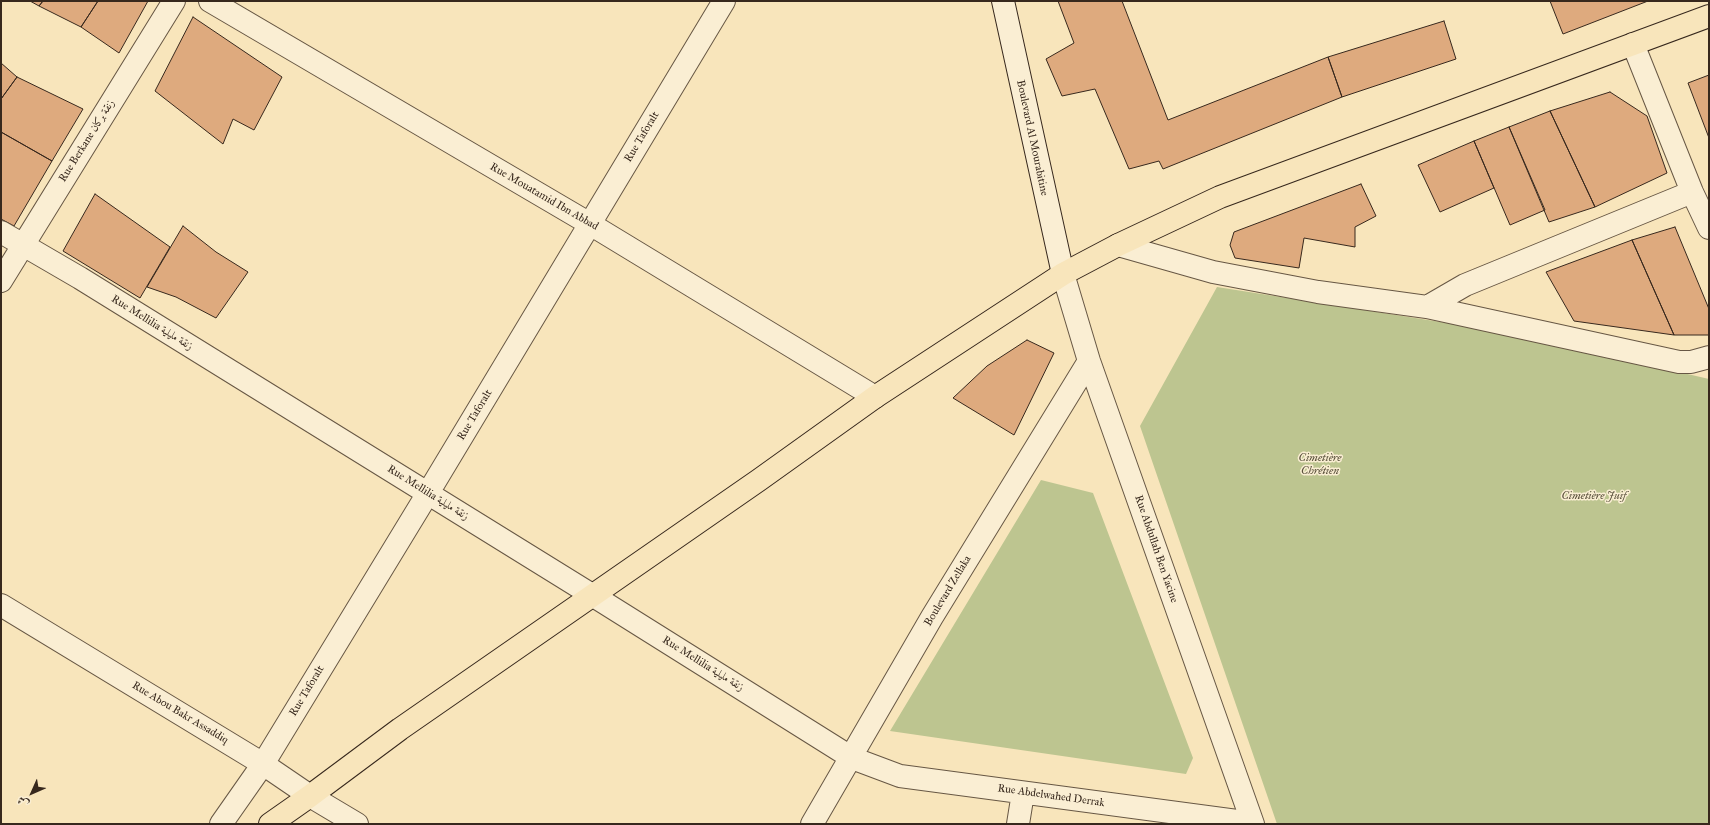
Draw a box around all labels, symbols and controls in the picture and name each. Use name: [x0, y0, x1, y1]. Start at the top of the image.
street label: Boulevard Al Mourabitine: [1013, 79, 1051, 197]
street label: Rue Berkane زنقة بركان: [56, 97, 118, 185]
street label: Rue Taforalt: [622, 109, 662, 165]
street label: Rue Mouatamid Ibn Abbad: [487, 161, 601, 233]
street label: Rue Mellilia زنقة مليلية: [109, 293, 195, 353]
street label: Rue Taforalt: [455, 387, 495, 443]
park label: Cimetière Chrétien: [1299, 451, 1341, 477]
street label: Rue Mellilia زنقة مليلية: [385, 463, 471, 523]
park label: Cimetière Juif: [1562, 489, 1626, 503]
street label: Rue Abdullah Ben Yacine: [1131, 493, 1181, 605]
street label: Boulevard Zellaka: [922, 553, 974, 629]
street label: Rue Mellilia زنقة مليلية: [660, 634, 746, 694]
street label: Rue Taforalt: [287, 663, 327, 719]
street label: Rue Abou Bakr Assaddiq: [129, 679, 231, 747]
north arrow: [12, 773, 52, 813]
street label: Rue Abdelwahed Derrak: [997, 782, 1105, 810]
text: ش: [15, 793, 32, 810]

